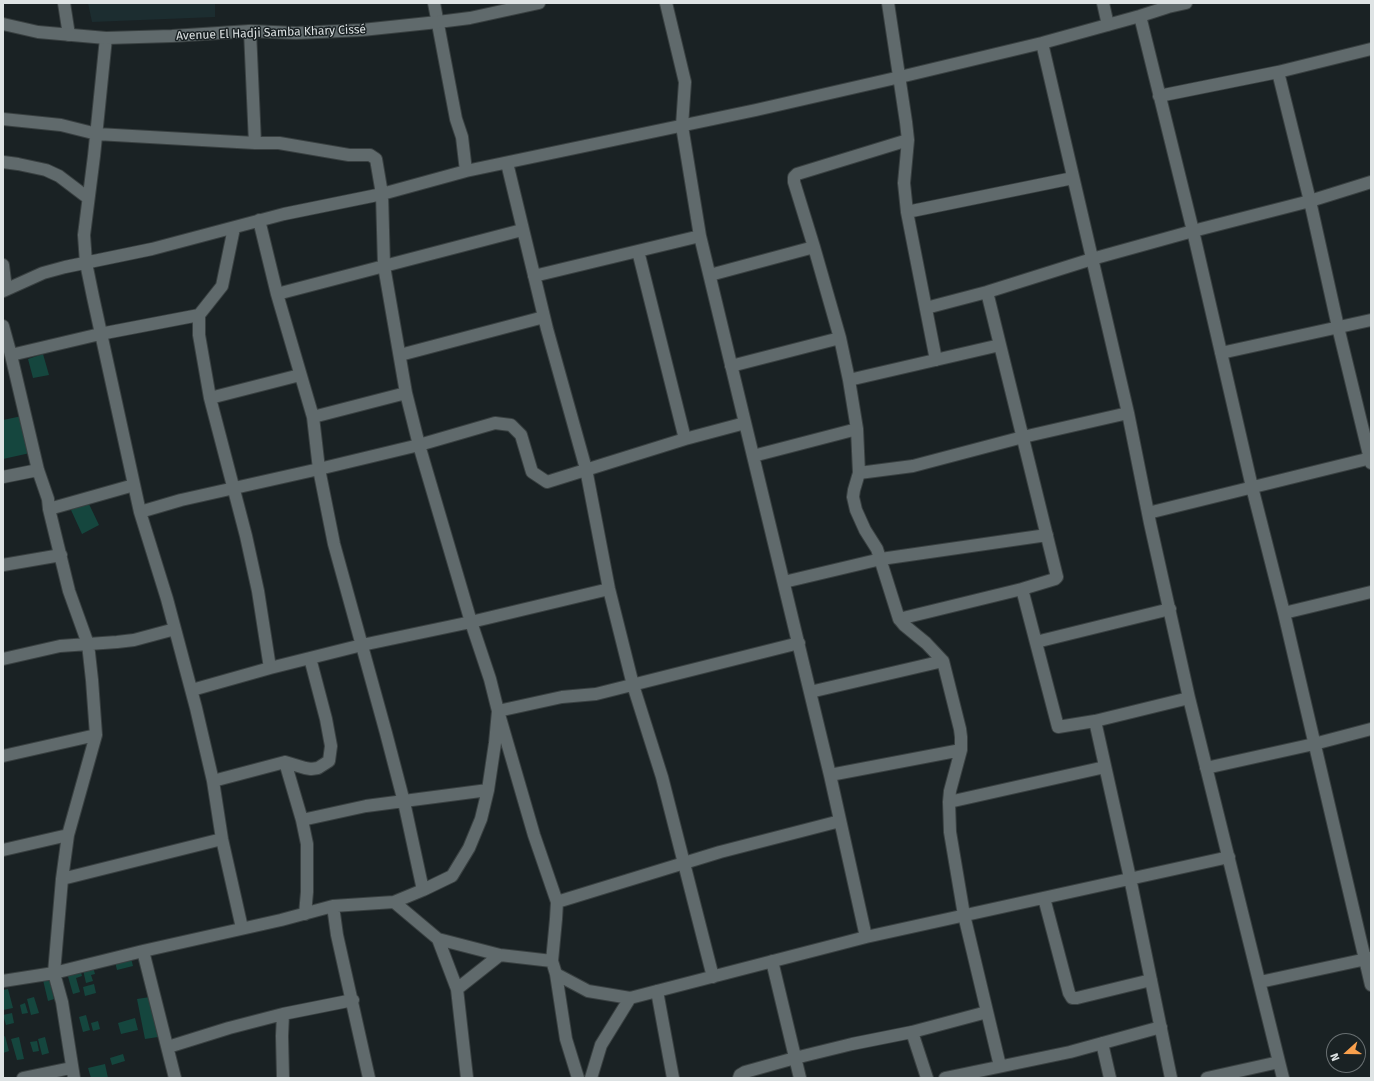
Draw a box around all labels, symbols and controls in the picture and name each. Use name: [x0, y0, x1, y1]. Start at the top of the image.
street label: Avenue El Hadji Samba Khary Cissé: [176, 22, 366, 44]
north arrow: [1326, 1033, 1366, 1073]
text: N: [1328, 1051, 1343, 1063]

